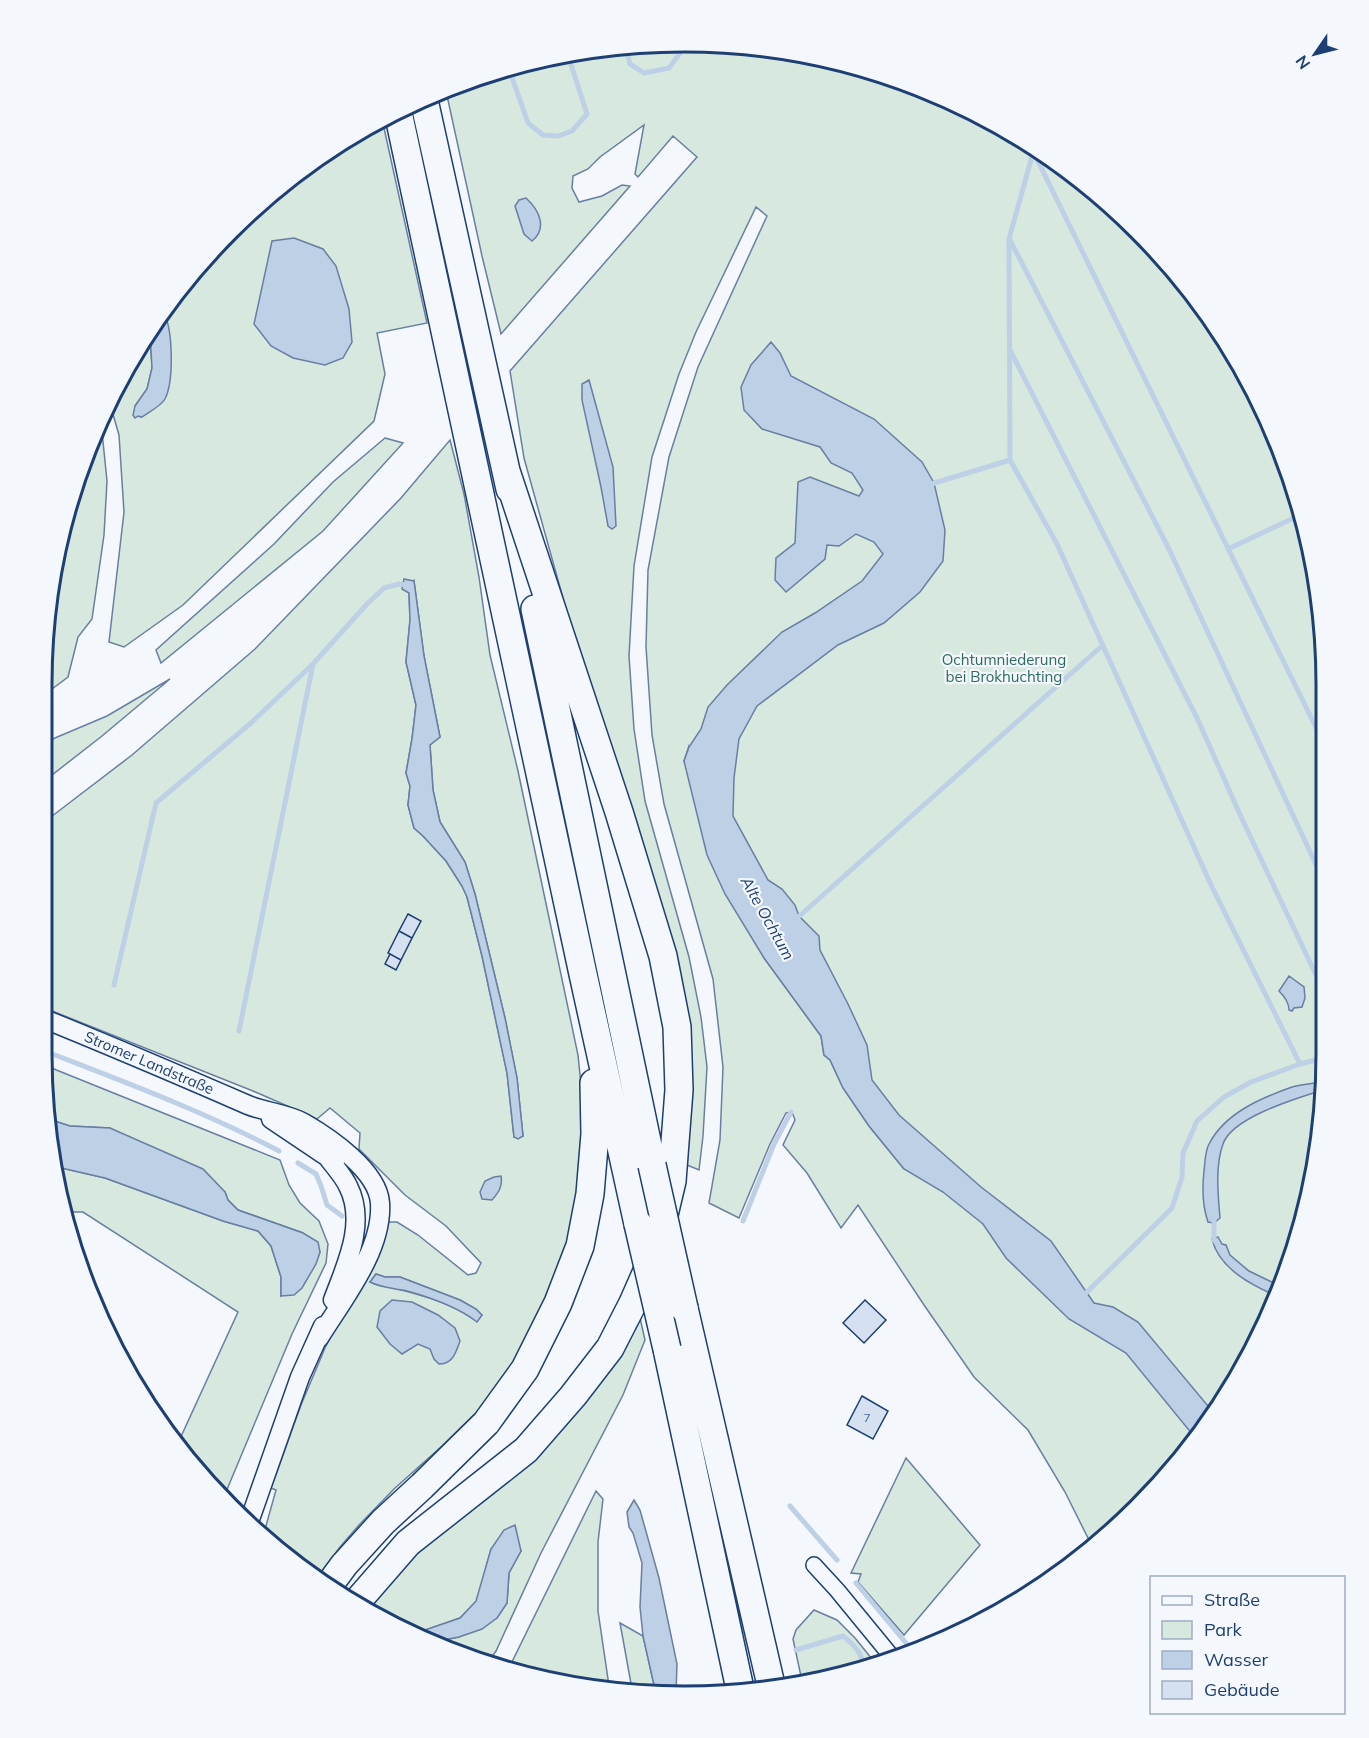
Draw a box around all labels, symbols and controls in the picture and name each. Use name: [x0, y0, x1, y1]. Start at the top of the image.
north arrow: [1285, 24, 1345, 84]
text: N: [1291, 52, 1314, 73]
park label: Ochtumniederung bei Brokhuchting: [942, 650, 1066, 686]
water label: Alte Ochtum: [736, 872, 799, 963]
street label: Stromer Landstraße: [82, 1027, 217, 1098]
house number: 7: [863, 1410, 871, 1425]
legend: [1150, 1576, 1345, 1714]
text: Straße: [1204, 1588, 1260, 1611]
text: Park: [1204, 1618, 1243, 1641]
text: Wasser: [1204, 1648, 1268, 1671]
text: Gebäude: [1204, 1678, 1280, 1701]

